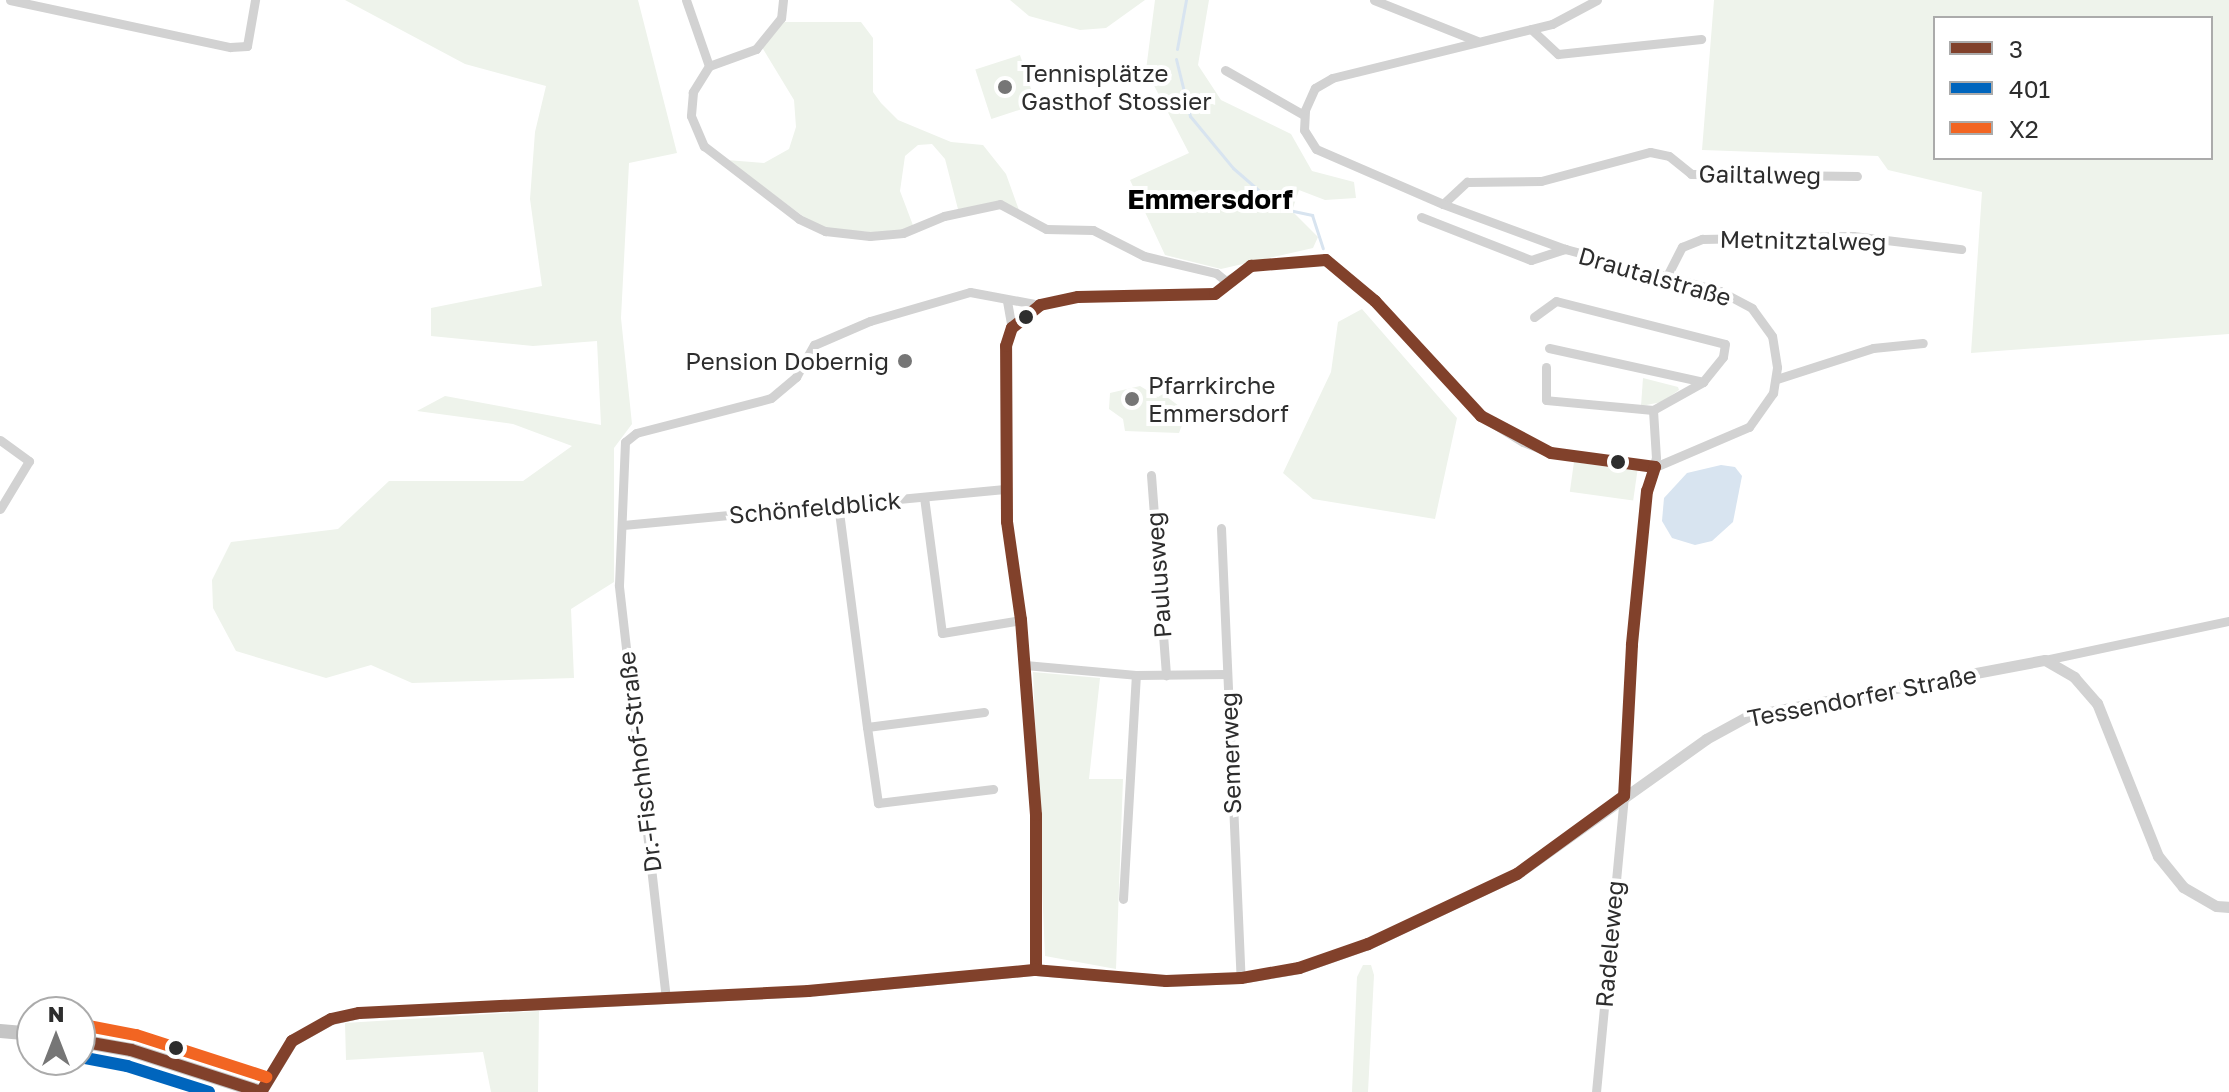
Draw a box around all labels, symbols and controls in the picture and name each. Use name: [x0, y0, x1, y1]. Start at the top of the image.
legend: [1933, 16, 2213, 160]
text: 3: [2009, 34, 2023, 63]
place label: Tennisplätze Gasthof Stossier: [1021, 59, 1212, 115]
text: 401: [2009, 74, 2050, 103]
marker: Tennisplätze Gasthof Stossier: [996, 78, 1014, 96]
text: X2: [2009, 114, 2039, 143]
street label: Gailtalweg: [1698, 159, 1822, 189]
district label: Emmersdorf: [1127, 182, 1293, 216]
street label: Metnitztalweg: [1719, 224, 1887, 256]
street label: Drautalstraße: [1575, 240, 1735, 312]
unlabelled marker: [1018, 309, 1034, 325]
place label: Pension Dobernig: [685, 347, 889, 375]
marker: Pension Dobernig: [896, 352, 914, 370]
place label: Pfarrkirche Emmersdorf: [1148, 371, 1289, 427]
marker: Pfarrkirche Emmersdorf: [1123, 390, 1141, 408]
unlabelled marker: [1610, 454, 1626, 470]
street label: Schönfeldblick: [728, 485, 902, 529]
street label: Paulusweg: [1139, 511, 1177, 639]
street label: Dr.-Fischhof-Straße: [611, 650, 667, 874]
street label: Tessendorfer Straße: [1745, 660, 1979, 732]
street label: Semerweg: [1213, 691, 1247, 815]
street label: Radeleweg: [1589, 879, 1629, 1009]
north arrow: [16, 996, 96, 1076]
text: N: [48, 1000, 64, 1027]
unlabelled marker: [168, 1040, 184, 1056]

